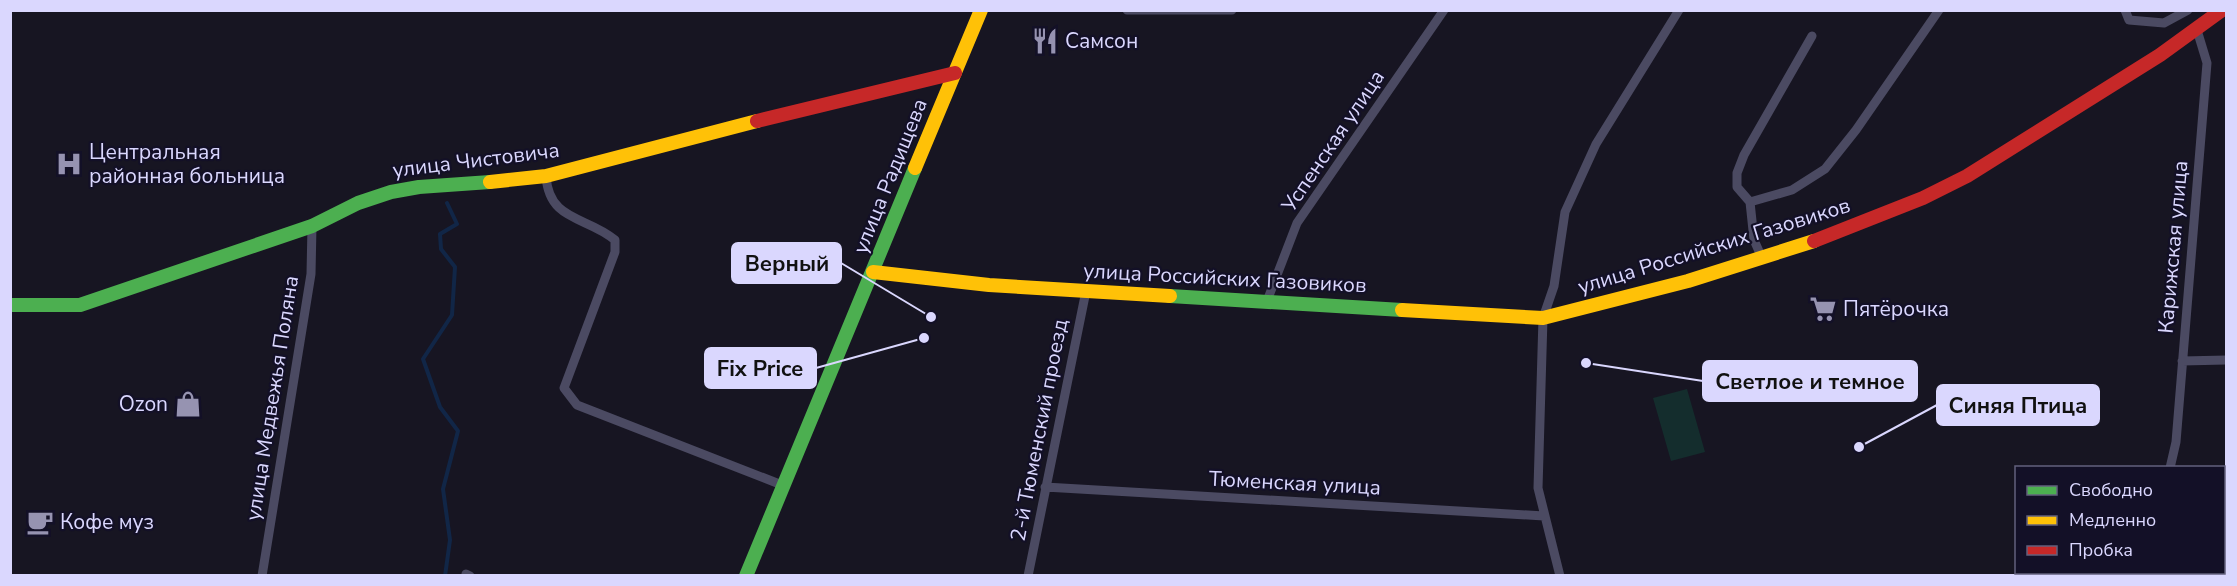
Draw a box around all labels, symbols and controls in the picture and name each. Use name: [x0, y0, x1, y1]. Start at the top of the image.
restaurant icon: Самсон: [1030, 26, 1060, 56]
place label: Самсон: [1065, 27, 1138, 55]
street label: Успенская улица: [1275, 64, 1391, 218]
street label: улица Радищева: [846, 94, 934, 258]
street label: улица Чистовича: [391, 136, 561, 184]
place label: Центральная районная больница: [89, 138, 285, 190]
hospital icon: Центральная районная больница: [54, 149, 84, 179]
street label: Карижская улица: [2151, 159, 2195, 335]
street label: улица Российских Газовиков: [1574, 191, 1854, 301]
callout: Верный: [732, 243, 841, 283]
text: Верный: [745, 249, 829, 279]
street label: улица Российских Газовиков: [1083, 257, 1367, 299]
street label: улица Медвежья Поляна: [239, 273, 305, 523]
supermarket icon: Пятёрочка: [1808, 294, 1838, 324]
place label: Пятёрочка: [1843, 295, 1949, 323]
street label: 2-й Тюменский проезд: [1004, 316, 1074, 544]
callout: Fix Price: [705, 348, 816, 388]
text: Fix Price: [717, 354, 803, 384]
callout: Светлое и темное: [1703, 361, 1917, 401]
text: Светлое и темное: [1715, 367, 1905, 397]
callout: Синяя Птица: [1937, 385, 2099, 425]
shop icon: Ozon: [173, 389, 203, 419]
place label: Ozon: [119, 390, 168, 418]
text: Синяя Птица: [1949, 391, 2087, 421]
street label: Тюменская улица: [1208, 465, 1382, 501]
legend: [2015, 466, 2225, 574]
text: Свободно: [2069, 478, 2153, 502]
cafe icon: Кофе муз: [25, 507, 55, 537]
place label: Кофе муз: [60, 508, 154, 536]
text: Медленно: [2069, 508, 2156, 532]
text: Пробка: [2069, 538, 2133, 562]

